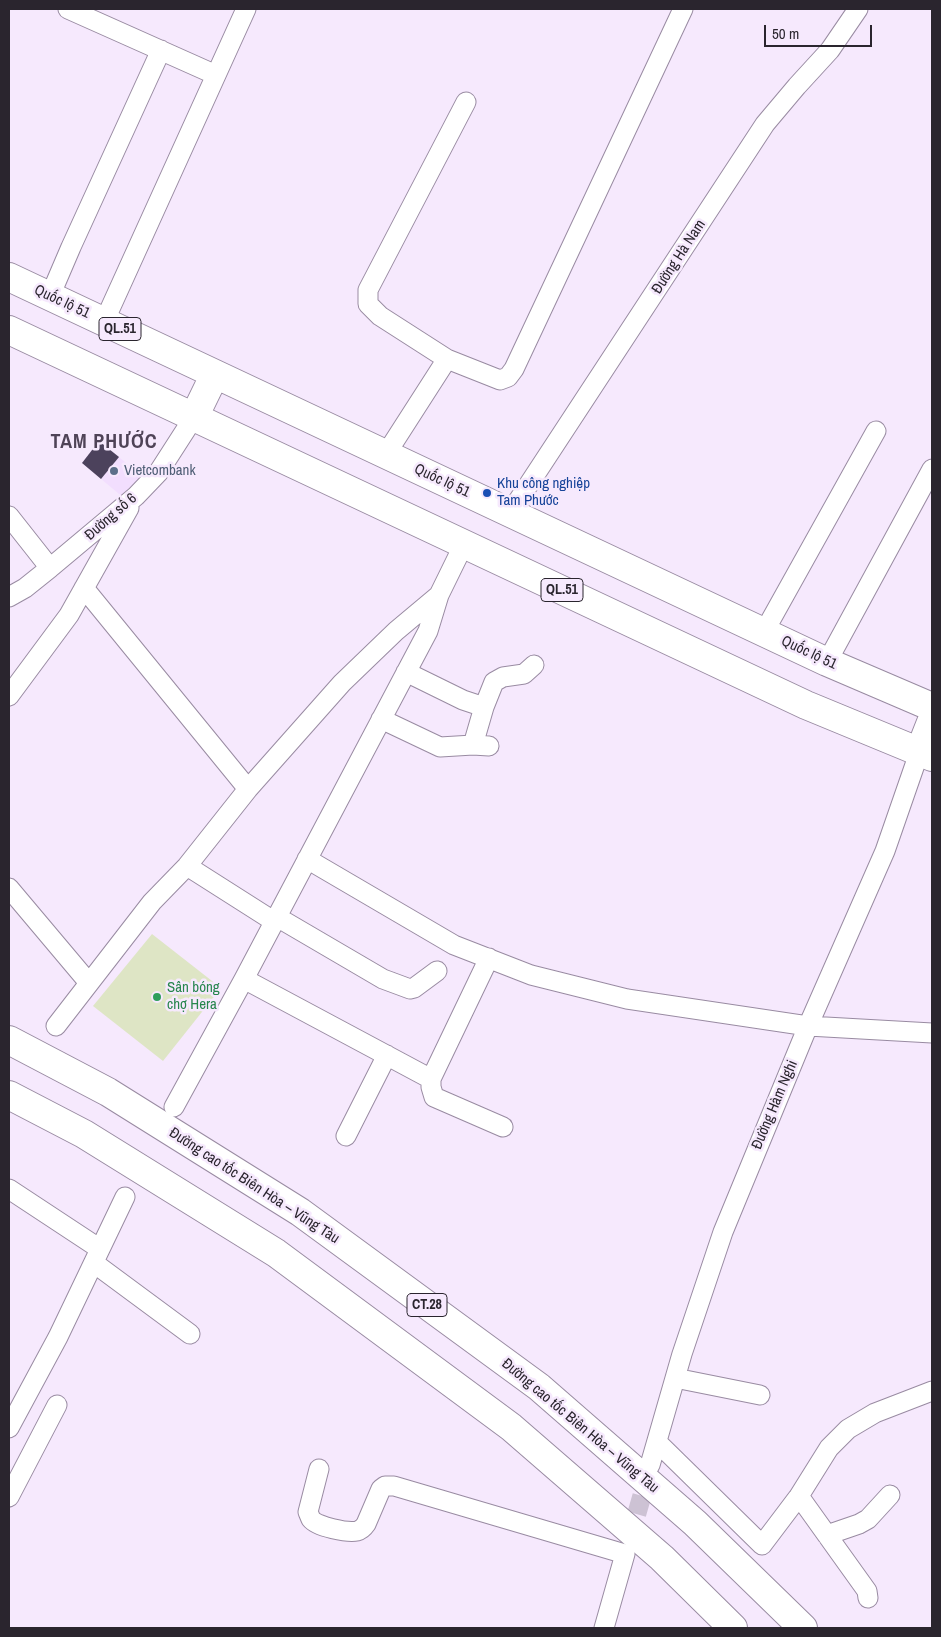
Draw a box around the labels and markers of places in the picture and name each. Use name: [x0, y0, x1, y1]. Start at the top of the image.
place label: Vietcombank: [124, 462, 196, 480]
marker: Vietcombank: [108, 465, 120, 477]
place label: Khu công nghiệp Tam Phước: [497, 475, 590, 510]
marker: Khu công nghiệp Tam Phước: [481, 487, 493, 499]
place label: Sân bóng chợ Hera: [167, 979, 220, 1014]
marker: Sân bóng chợ Hera: [151, 991, 163, 1003]

